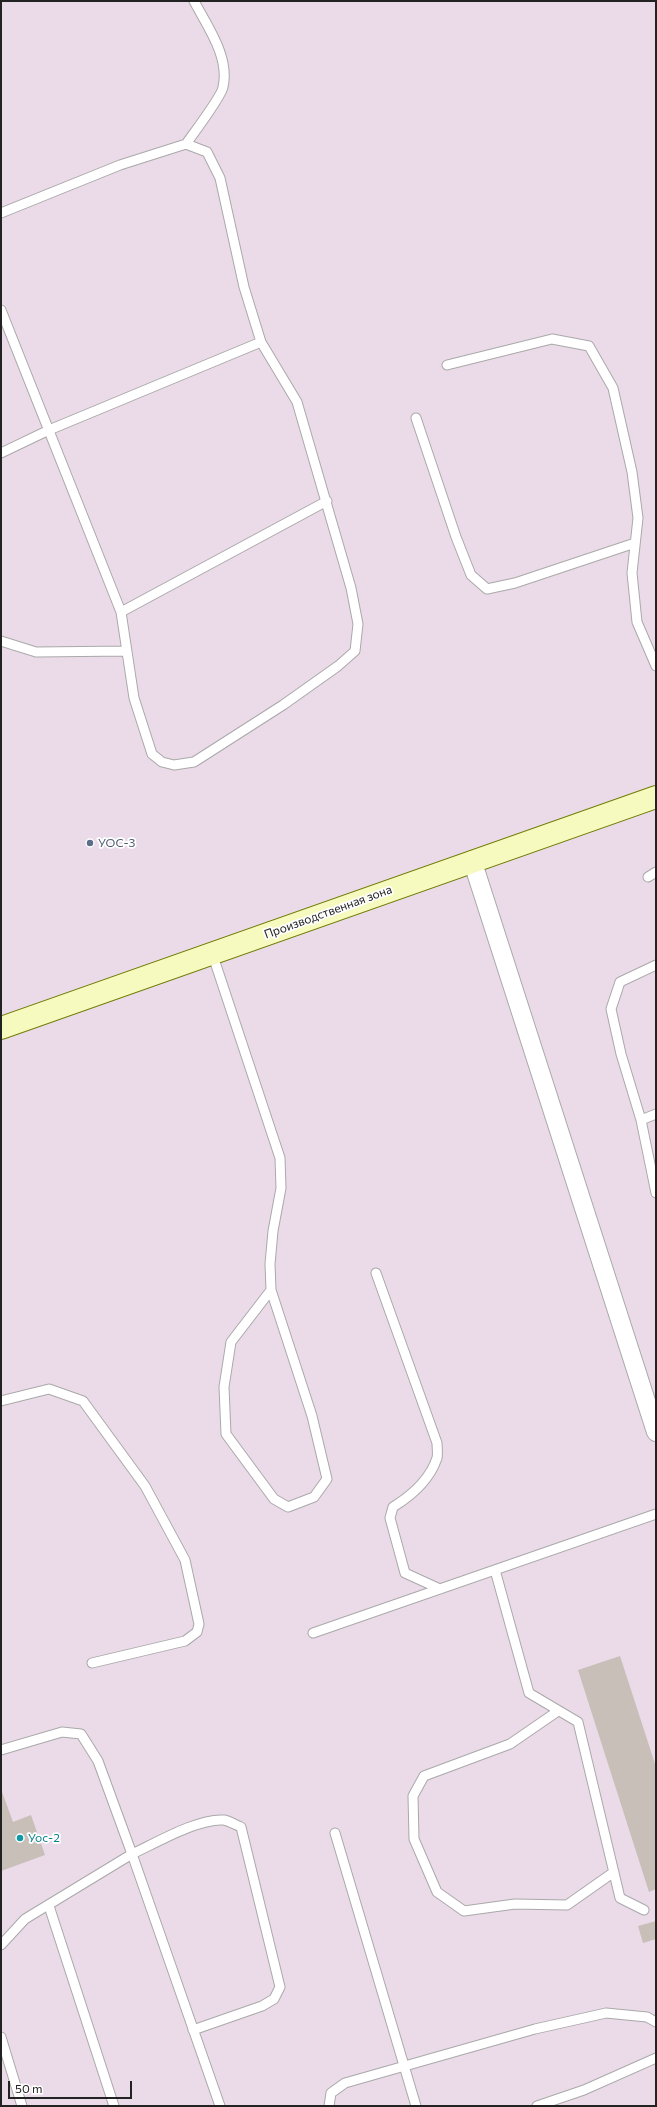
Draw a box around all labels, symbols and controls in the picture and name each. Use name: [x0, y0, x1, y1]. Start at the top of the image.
place label: УОС-3: [98, 836, 135, 850]
marker: УОС-3: [85, 838, 95, 848]
street label: Производственная зона: [262, 882, 394, 942]
place label: Уос-2: [28, 1831, 60, 1845]
marker: Уос-2: [15, 1833, 25, 1843]
scale bar: [10, 2073, 134, 2099]
text: 50 m: [15, 2081, 43, 2095]

